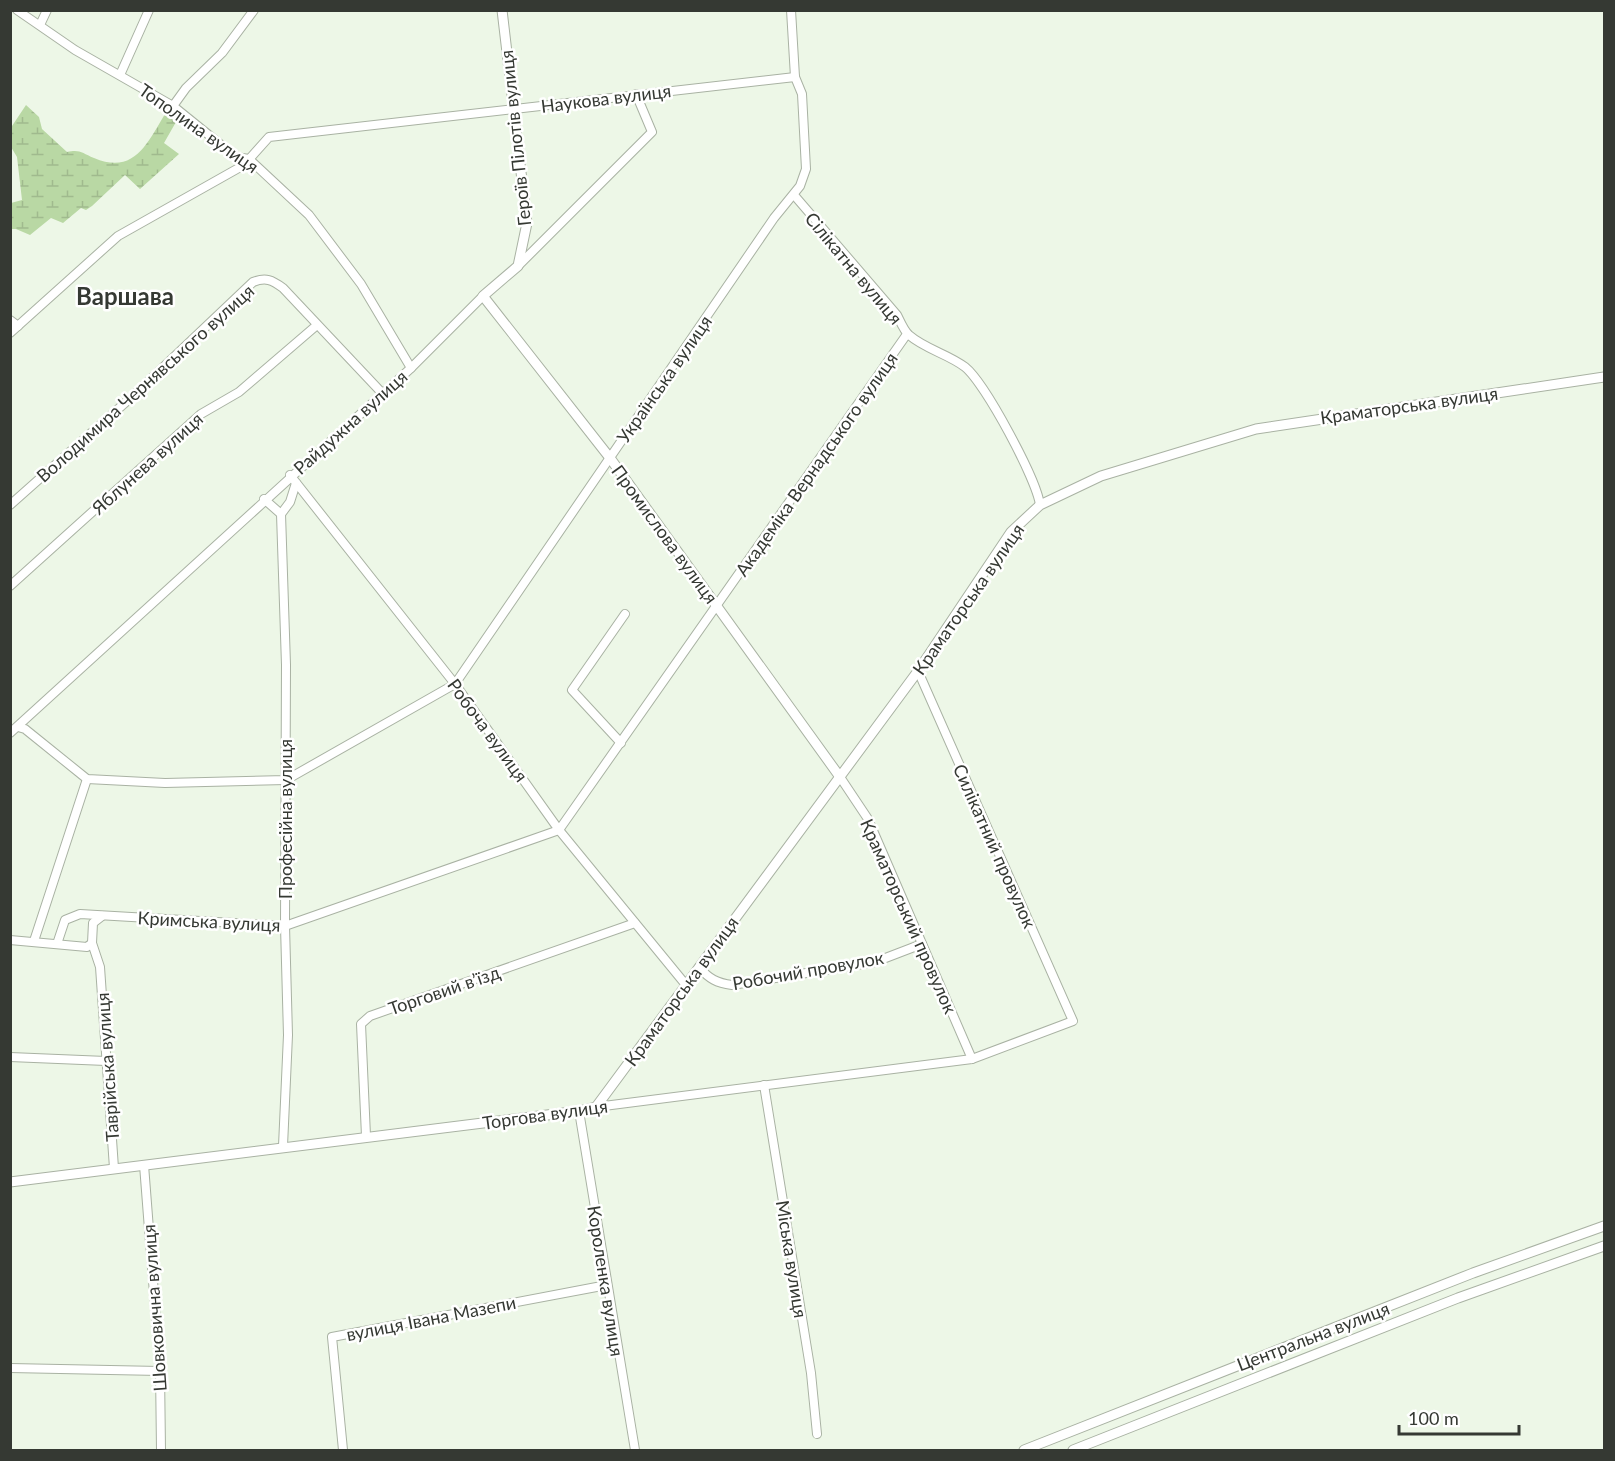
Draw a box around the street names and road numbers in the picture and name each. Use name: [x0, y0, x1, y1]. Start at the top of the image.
street label: Героїв Пілотів вулиця: [495, 49, 535, 227]
street label: Тополина вулиця: [135, 79, 263, 177]
street label: Наукова вулиця: [540, 79, 672, 117]
street label: Сілікатна вулиця: [801, 207, 907, 329]
street label: Володимира Чернявського вулиця: [32, 279, 258, 487]
street label: Українська вулиця: [612, 311, 716, 447]
street label: Академіка Вернадського вулиця: [730, 348, 902, 580]
street label: Райдужна вулиця: [289, 365, 411, 479]
street label: Краматорська вулиця: [1319, 382, 1499, 428]
street label: Яблунева вулиця: [86, 407, 207, 519]
street label: Промислова вулиця: [607, 460, 723, 608]
street label: Краматорська вулиця: [908, 519, 1028, 679]
street label: Робоча вулиця: [443, 674, 533, 786]
street label: Професійна вулиця: [274, 739, 296, 899]
street label: Силікатний провулок: [949, 760, 1041, 932]
street label: Краматорський провулок: [856, 815, 962, 1017]
street label: Кримська вулиця: [137, 906, 281, 936]
street label: Краматорська вулиця: [619, 912, 743, 1070]
street label: Робочий провулок: [731, 946, 886, 994]
street label: Торговий в’їзд: [385, 961, 503, 1019]
street label: Таврійська вулиця: [91, 992, 123, 1142]
street label: Торгова вулиця: [481, 1094, 609, 1134]
street label: Міська вулиця: [772, 1199, 812, 1319]
street label: Короленка вулиця: [583, 1204, 629, 1358]
street label: Шовковична вулиця: [137, 1224, 171, 1392]
street label: вулиця Івана Мазепи: [344, 1291, 518, 1345]
street label: Центральна вулиця: [1233, 1297, 1393, 1375]

